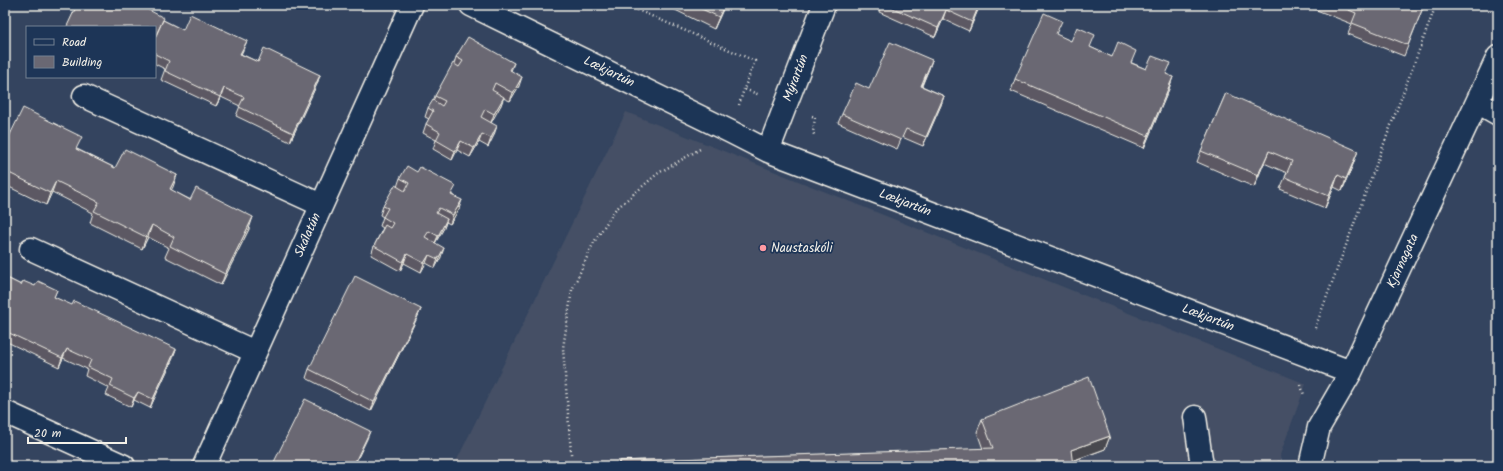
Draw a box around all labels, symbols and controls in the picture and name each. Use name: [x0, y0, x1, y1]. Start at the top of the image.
legend: [26, 26, 156, 78]
text: Road: [62, 33, 87, 52]
street label: Lækjartún: [580, 51, 638, 93]
street label: Mýrartún: [777, 51, 815, 105]
text: Building: [62, 53, 102, 72]
street label: Lækjartún: [876, 183, 934, 223]
street label: Skálatún: [289, 209, 327, 261]
street label: Kjarnagata: [1381, 230, 1425, 292]
place label: Naustaskóli: [771, 238, 834, 259]
marker: Naustaskóli: [758, 243, 768, 253]
street label: Lækjartún: [1179, 298, 1237, 338]
scale bar: [28, 419, 126, 445]
text: 20 m: [34, 424, 62, 443]

